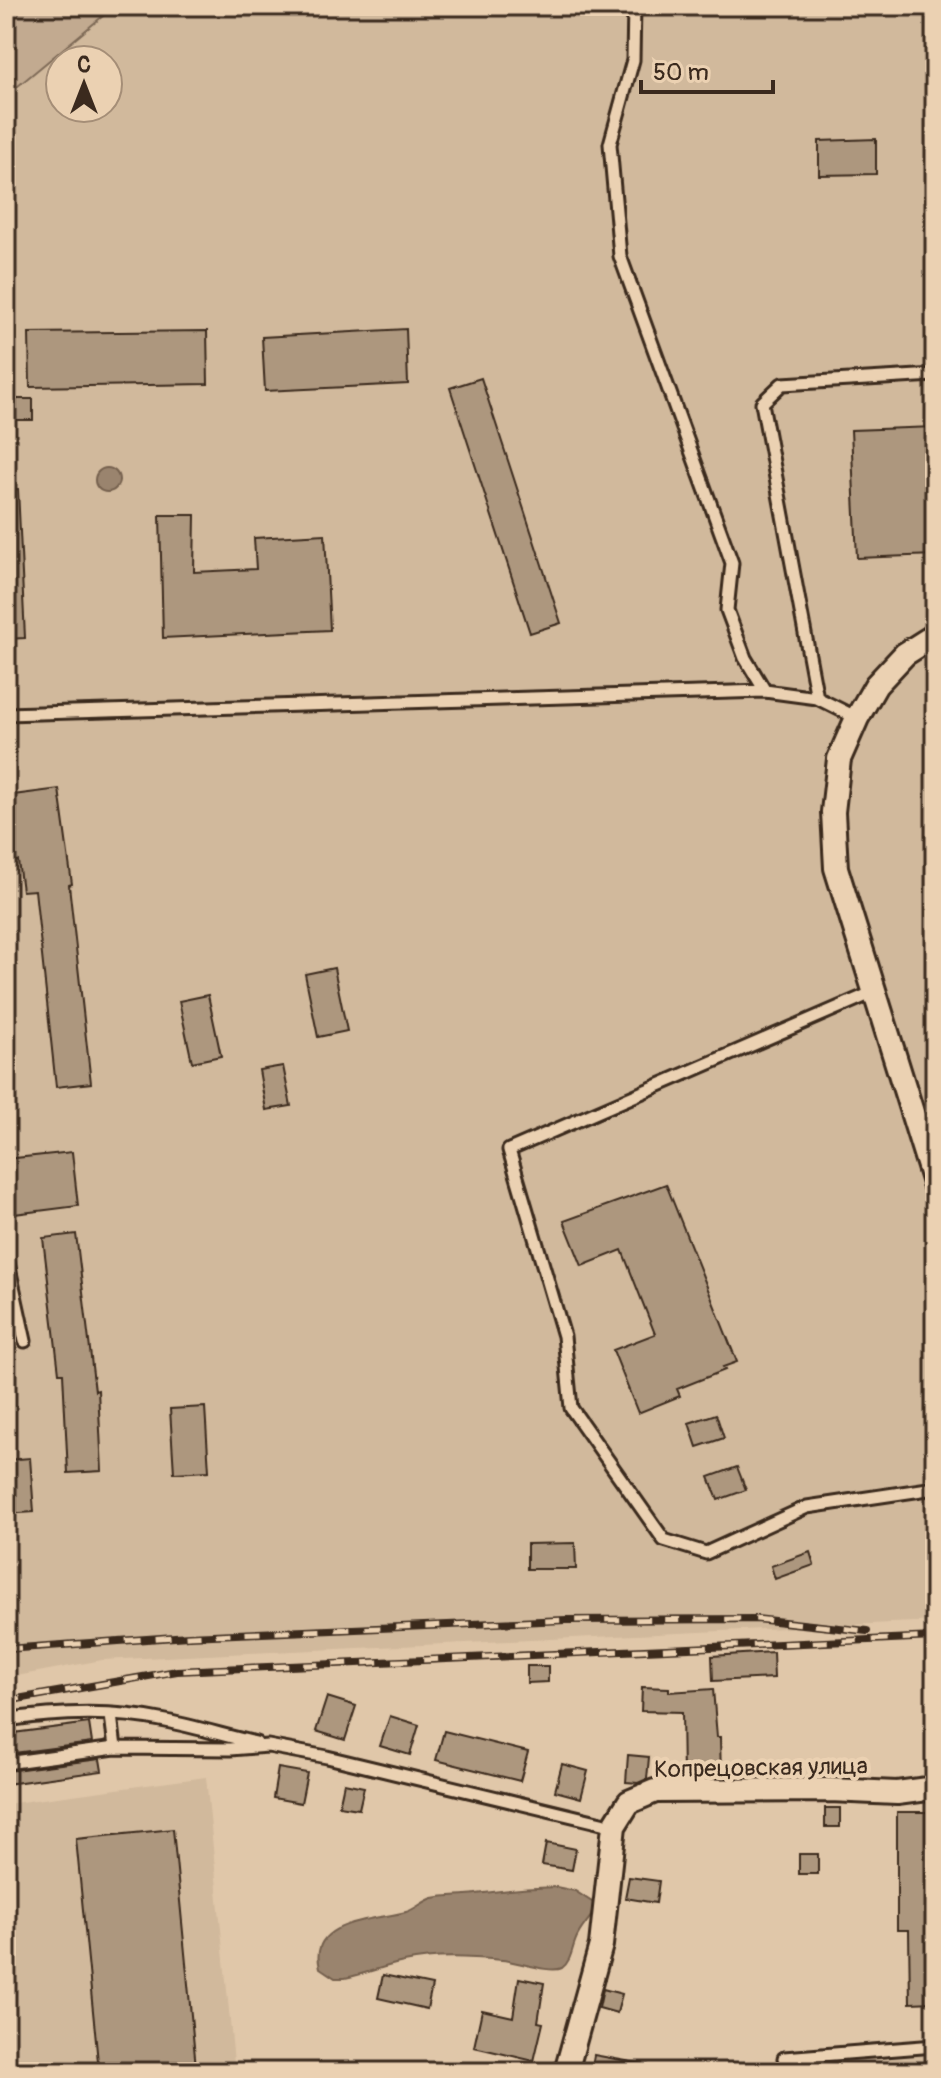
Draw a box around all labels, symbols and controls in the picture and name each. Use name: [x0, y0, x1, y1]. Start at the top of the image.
north arrow: [44, 44, 124, 124]
scale bar: [641, 44, 773, 94]
text: С: [77, 51, 91, 79]
text: 50 m: [653, 58, 709, 87]
street label: Копрецовская улица: [654, 1752, 868, 1784]

